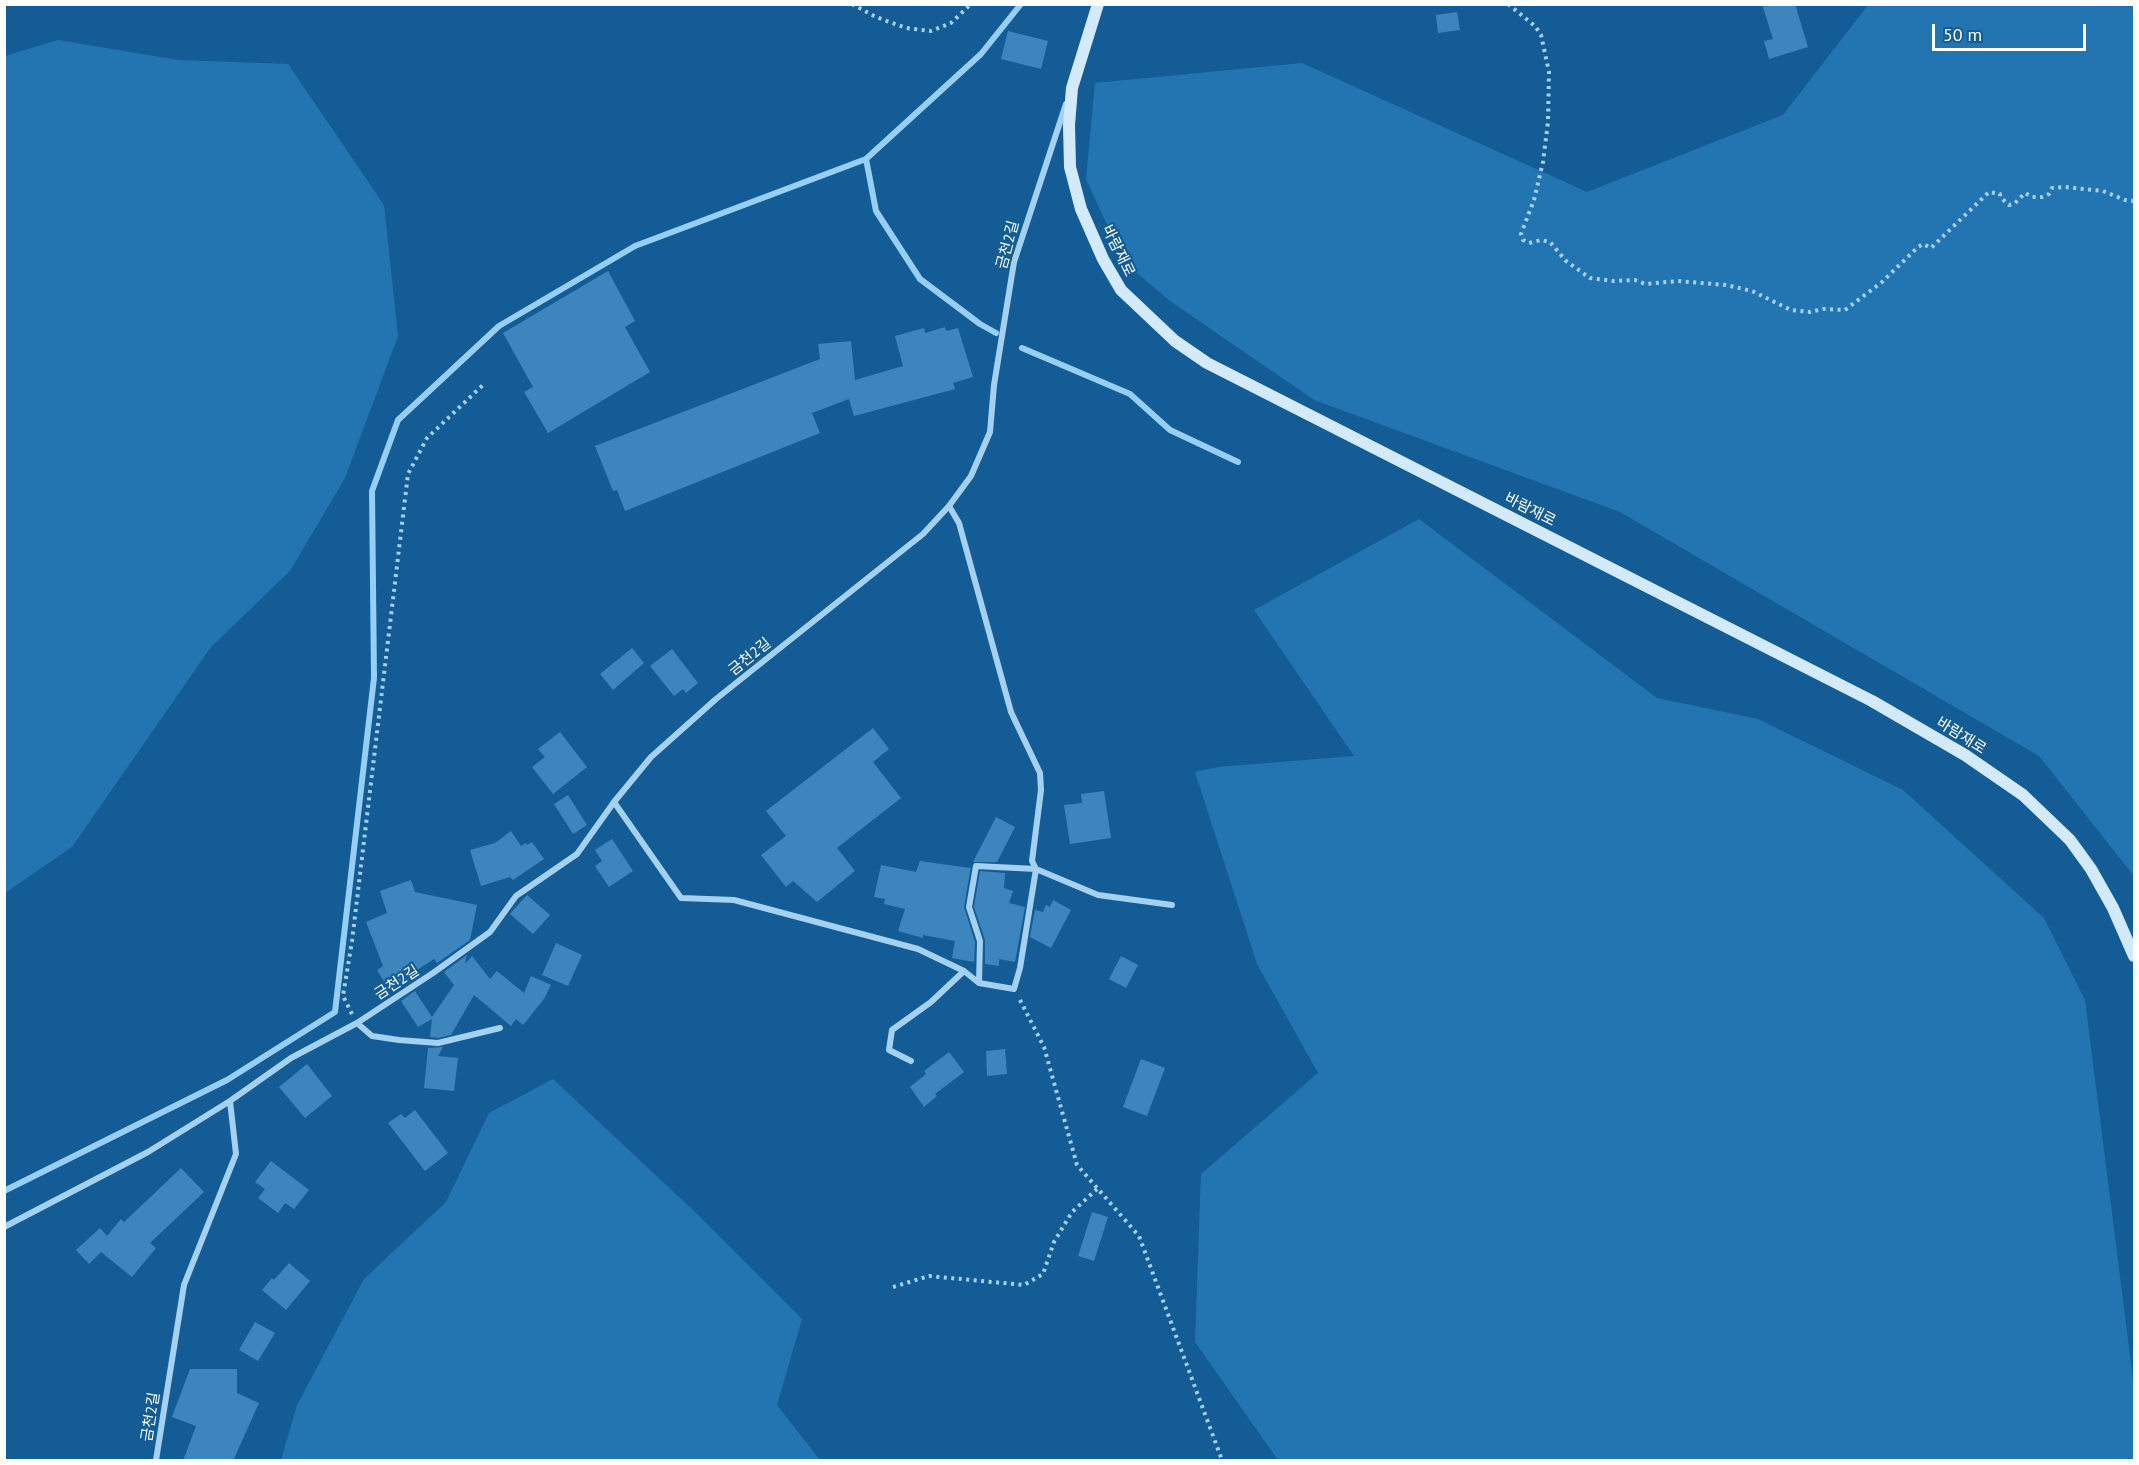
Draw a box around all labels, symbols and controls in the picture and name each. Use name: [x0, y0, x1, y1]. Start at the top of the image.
scale bar: [1935, 12, 2090, 50]
text: 50 m: [1943, 23, 1982, 46]
street label: 금천2길: [993, 219, 1023, 271]
street label: 바람재로: [1098, 222, 1138, 280]
street label: 바람재로: [1501, 489, 1559, 531]
street label: 금천2길: [725, 634, 775, 680]
street label: 바람재로: [1933, 714, 1989, 758]
street label: 금천2길: [371, 962, 423, 1004]
street label: 금천2길: [138, 1391, 164, 1443]

